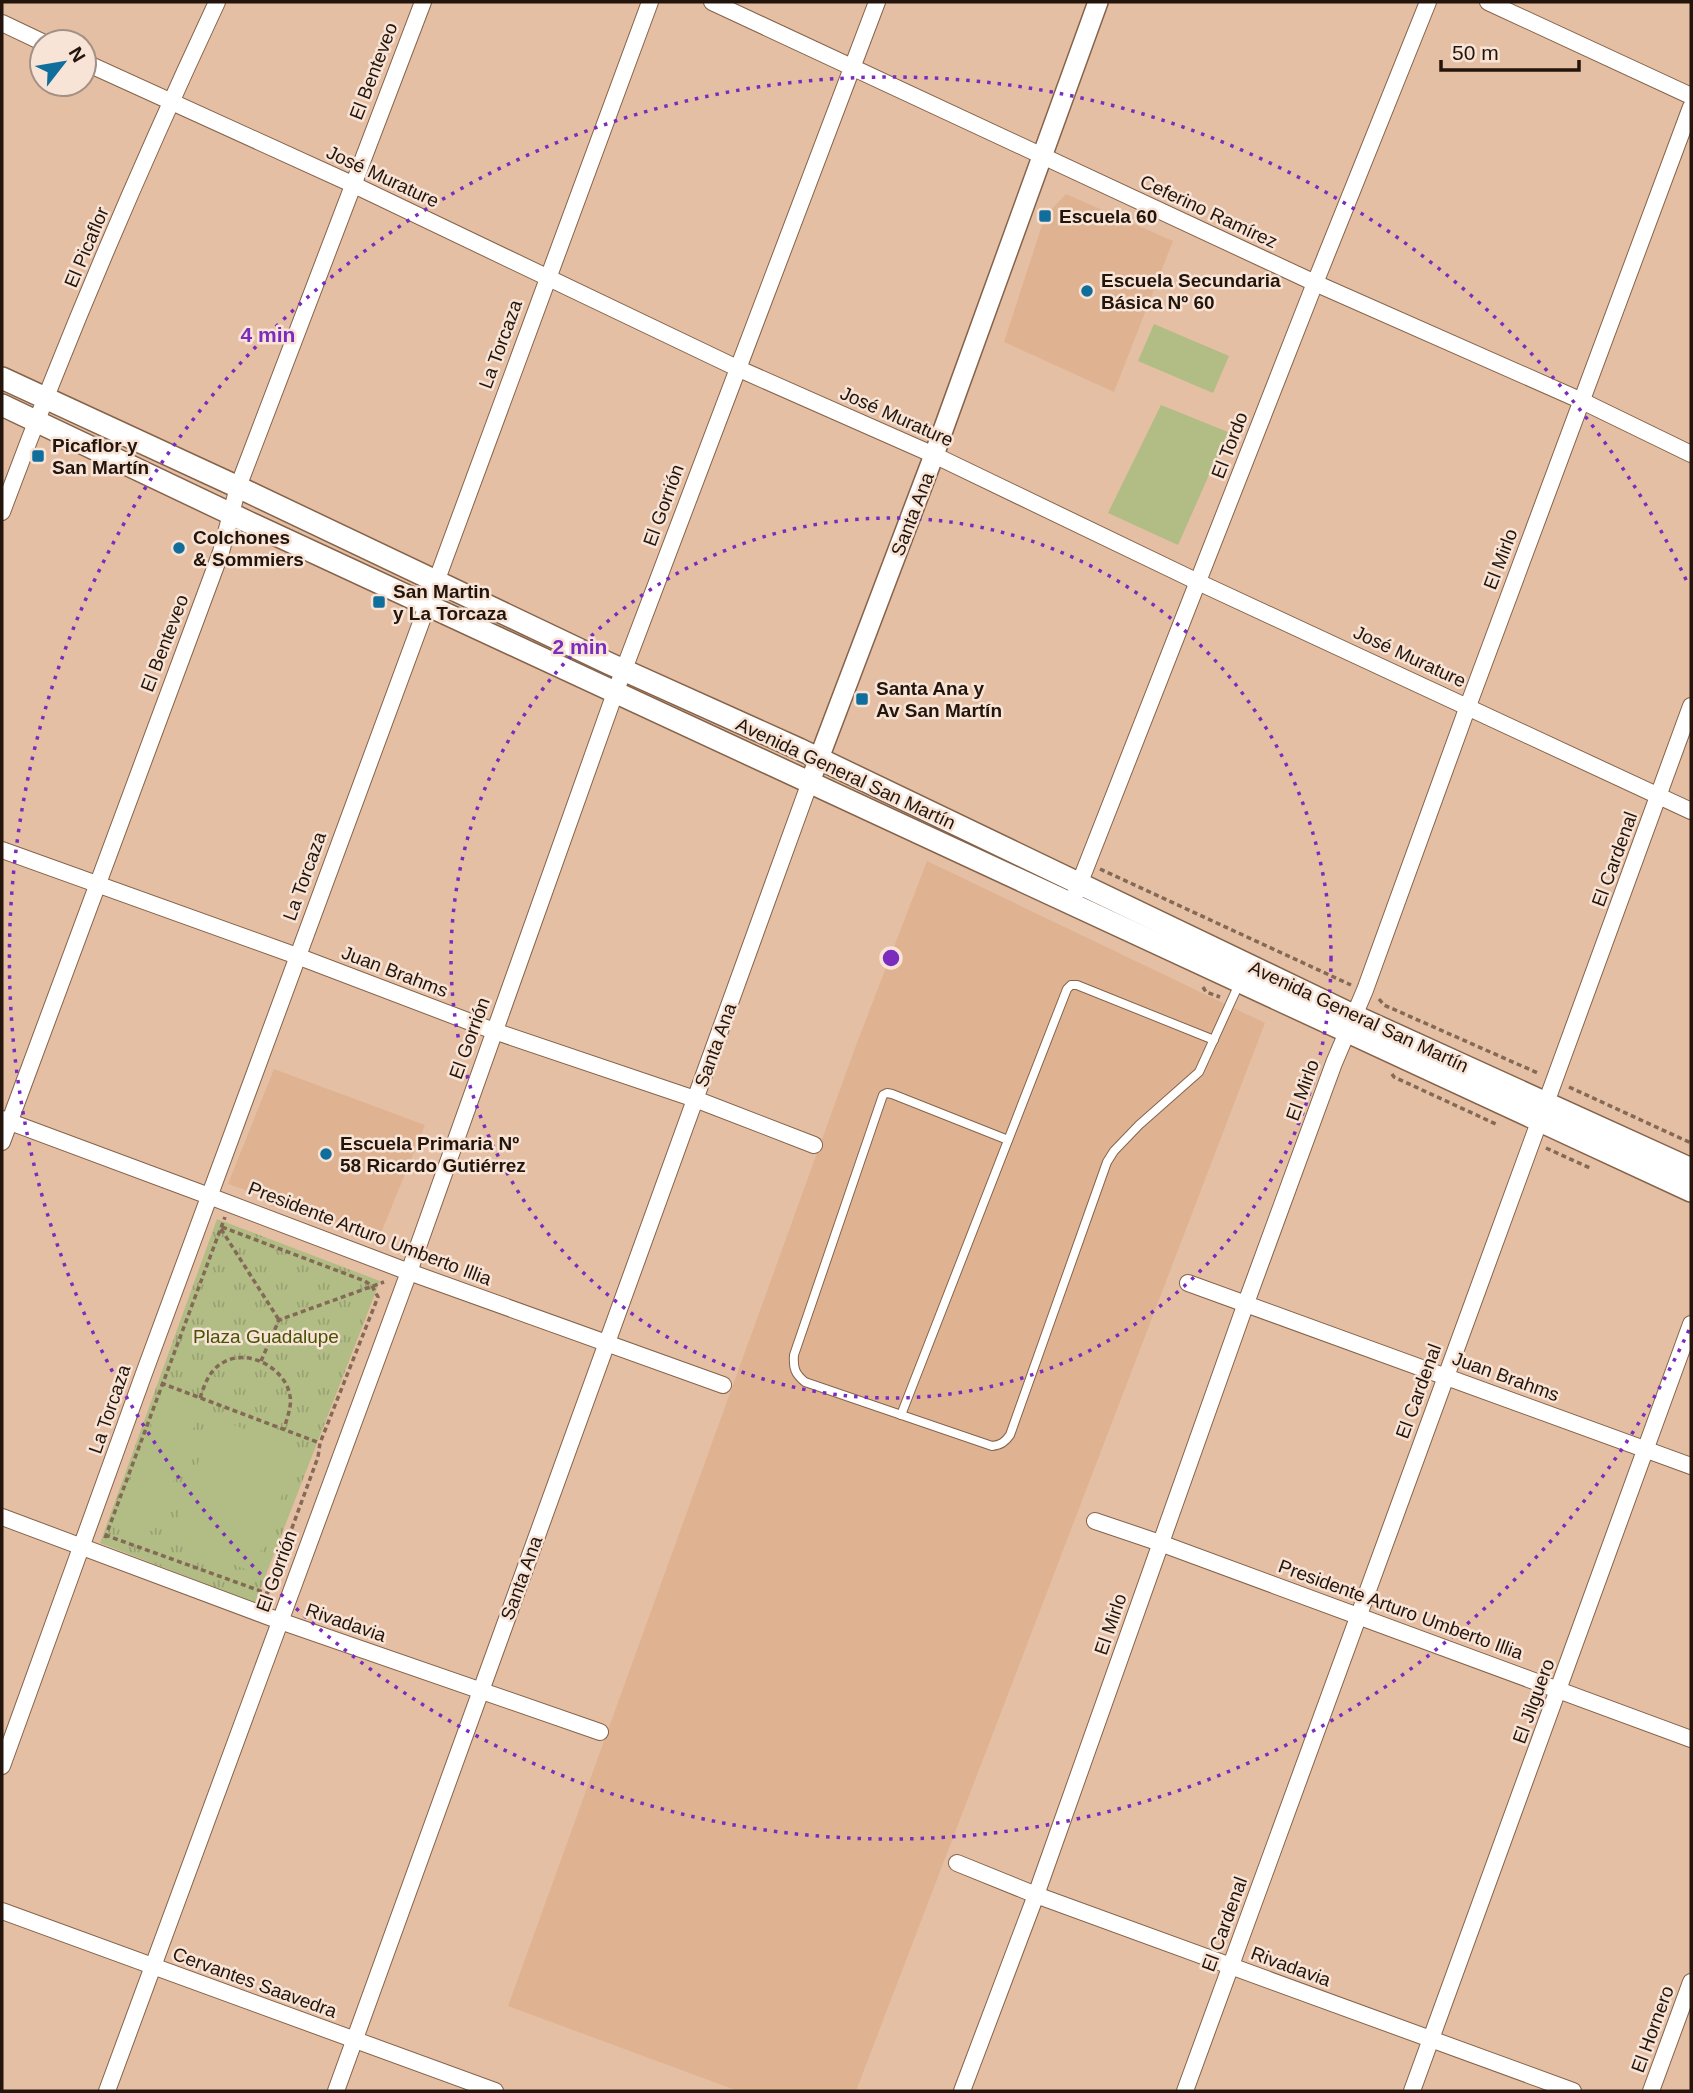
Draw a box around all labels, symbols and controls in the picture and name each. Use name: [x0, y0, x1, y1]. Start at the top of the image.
street label: El Benteveo: [345, 20, 402, 123]
north arrow: [28, 28, 98, 98]
scale bar: [1441, 28, 1579, 72]
text: 50 m: [1452, 41, 1499, 64]
text: N: [65, 43, 90, 66]
street label: José Murature: [323, 141, 442, 212]
street label: Ceferino Ramírez: [1137, 170, 1281, 252]
street label: El Picaflor: [60, 203, 113, 291]
place label: Escuela 60: [1059, 206, 1157, 227]
marker: Escuela 60: [1037, 208, 1053, 224]
place label: Escuela Secundaria Básica Nº 60: [1101, 270, 1281, 313]
marker: Escuela Secundaria Básica Nº 60: [1079, 283, 1095, 299]
street label: La Torcaza: [475, 297, 526, 391]
text: 4 min: [241, 323, 295, 346]
street label: José Murature: [837, 382, 957, 451]
street label: El Tordo: [1207, 409, 1252, 481]
place label: Picaflor y San Martín: [52, 435, 149, 478]
marker: Picaflor y San Martín: [30, 448, 46, 464]
street label: El Gorrión: [639, 461, 688, 549]
street label: Santa Ana: [887, 469, 938, 559]
street label: El Mirlo: [1479, 526, 1522, 593]
place label: Colchones & Sommiers: [193, 527, 304, 570]
marker: Colchones & Sommiers: [171, 540, 187, 556]
place label: San Martin y La Torcaza: [393, 581, 507, 624]
street label: El Benteveo: [136, 592, 193, 695]
marker: San Martin y La Torcaza: [371, 594, 387, 610]
street label: José Murature: [1350, 621, 1469, 692]
text: 2 min: [553, 635, 607, 658]
place label: Santa Ana y Av San Martín: [876, 678, 1002, 721]
marker: Santa Ana y Av San Martín: [854, 691, 870, 707]
street label: Avenida General San Martín: [733, 713, 959, 834]
street label: El Cardenal: [1588, 809, 1641, 909]
street label: La Torcaza: [279, 829, 330, 923]
street label: Juan Brahms: [339, 942, 451, 1001]
centre of rings: [879, 946, 903, 970]
street label: Avenida General San Martín: [1246, 956, 1472, 1077]
street label: El Gorrión: [445, 994, 494, 1082]
street label: Santa Ana: [691, 1000, 740, 1090]
street label: El Mirlo: [1282, 1057, 1323, 1124]
place label: Escuela Primaria Nº 58 Ricardo Gutiérrez: [340, 1133, 526, 1176]
marker: Escuela Primaria Nº 58 Ricardo Gutiérrez: [318, 1146, 334, 1162]
street label: Presidente Arturo Umberto Illia: [245, 1177, 495, 1290]
park label: Plaza Guadalupe: [193, 1326, 339, 1347]
street label: El Cardenal: [1392, 1341, 1445, 1441]
street label: Juan Brahms: [1450, 1347, 1562, 1405]
street label: La Torcaza: [84, 1362, 135, 1456]
street label: El Gorrión: [252, 1527, 301, 1615]
street label: Santa Ana: [497, 1533, 546, 1623]
street label: Presidente Arturo Umberto Illia: [1276, 1555, 1526, 1664]
street label: El Mirlo: [1090, 1591, 1131, 1658]
street label: Rivadavia: [303, 1599, 389, 1646]
street label: El Jilguero: [1508, 1656, 1559, 1746]
street label: El Cardenal: [1198, 1874, 1251, 1974]
street label: Rivadavia: [1248, 1942, 1334, 1991]
street label: Cervantes Saavedra: [170, 1943, 340, 2022]
street label: El Hornero: [1627, 1983, 1678, 2075]

